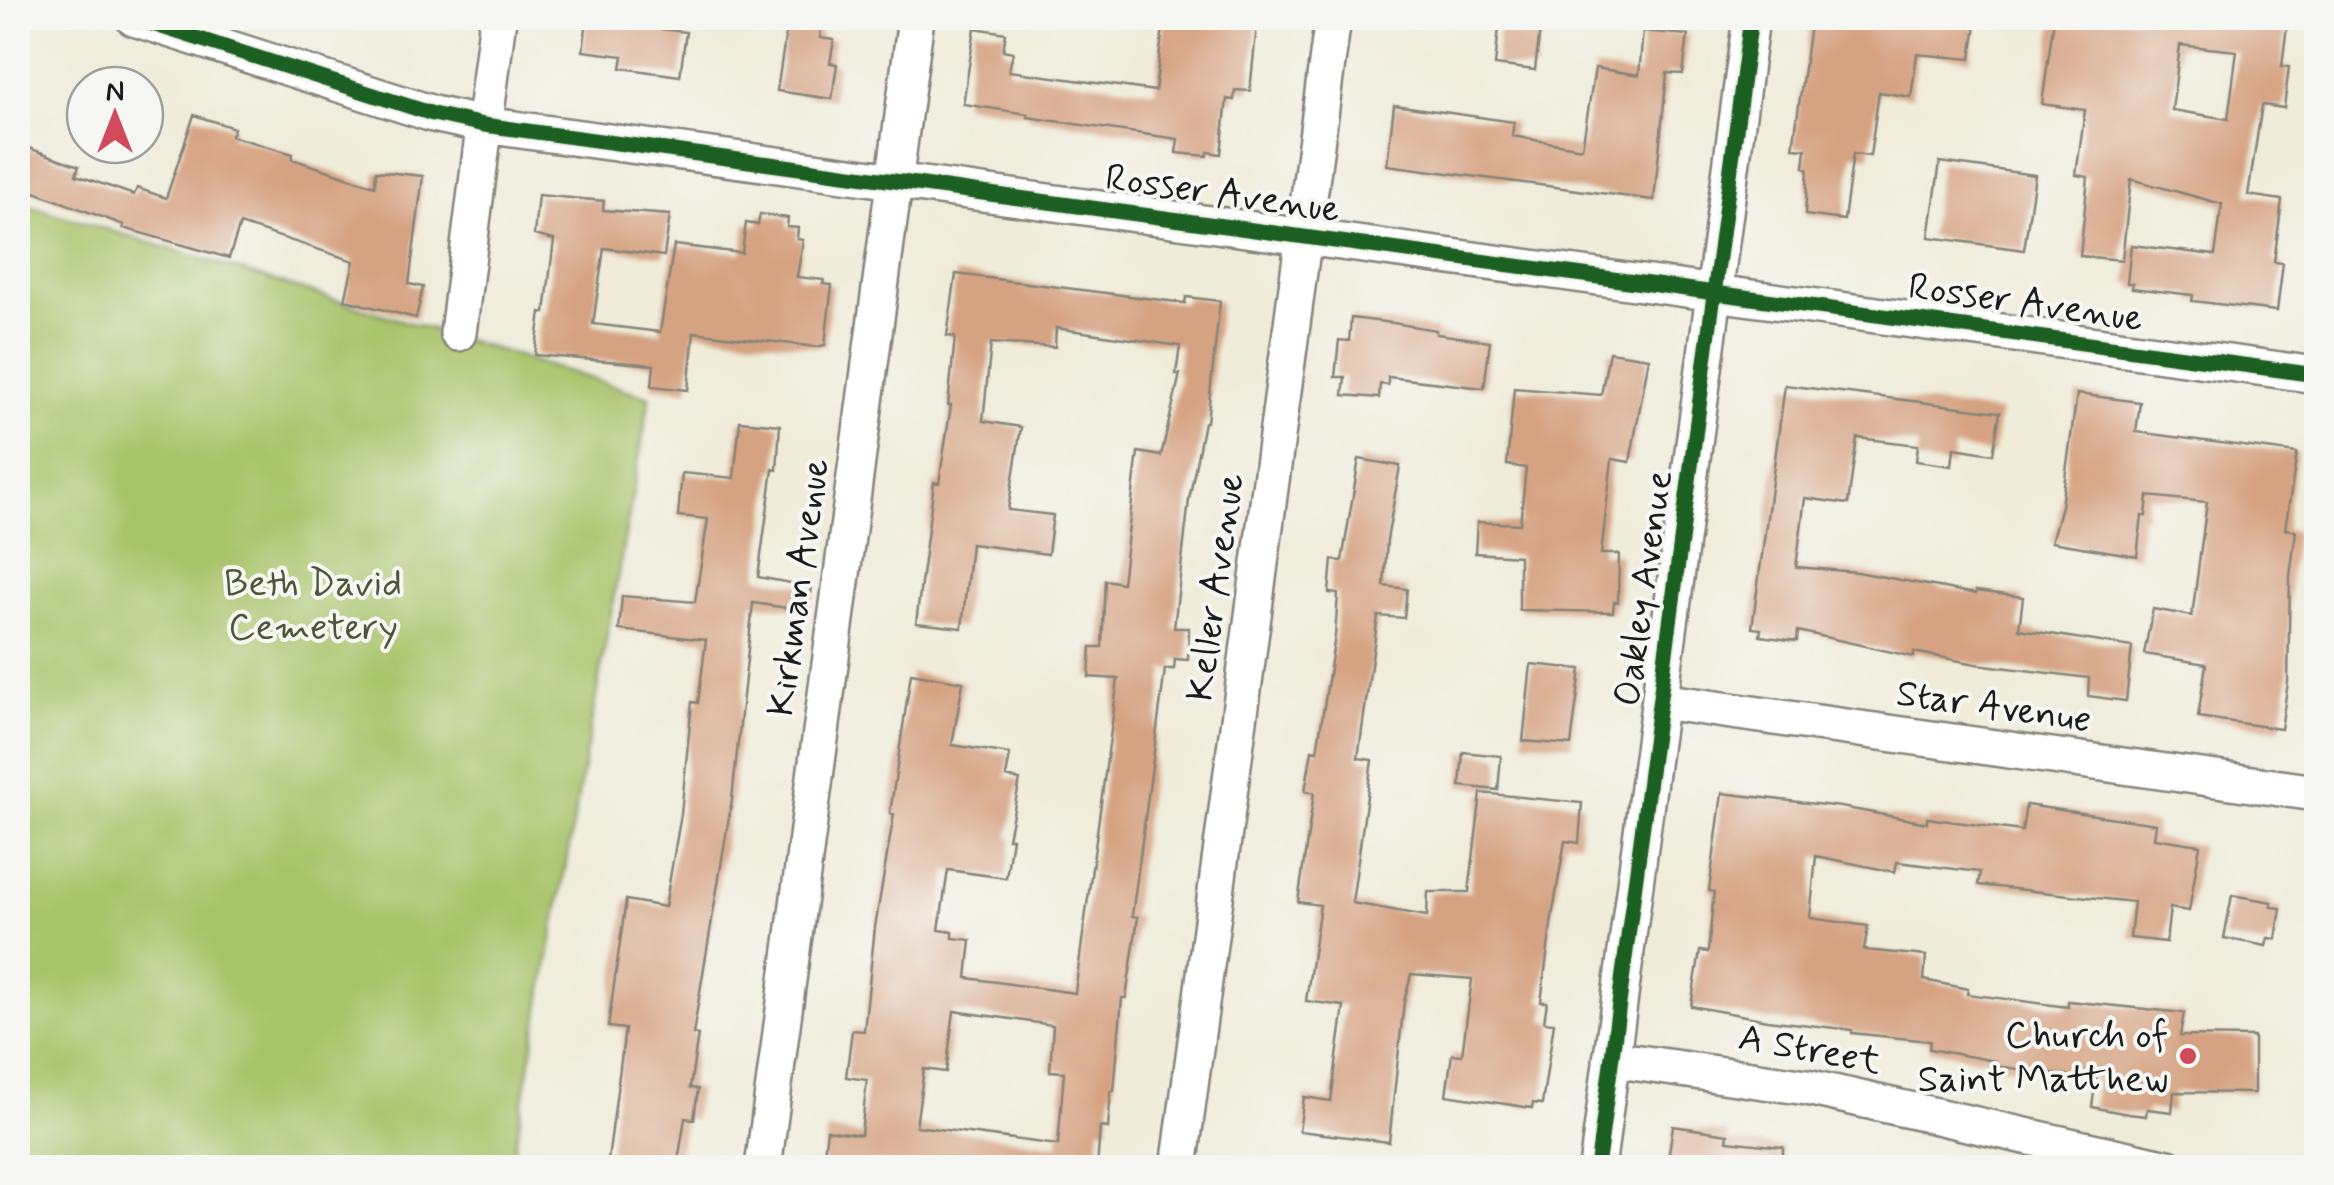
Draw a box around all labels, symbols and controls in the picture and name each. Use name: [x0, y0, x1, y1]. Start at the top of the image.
north arrow: [65, 65, 165, 165]
text: N: [106, 74, 124, 111]
street label: Rosser Avenue: [1102, 154, 1343, 235]
street label: Rosser Avenue: [1905, 263, 2146, 344]
street label: Kirkman Avenue: [757, 455, 842, 719]
street label: Oakley Avenue: [1604, 467, 1685, 709]
street label: Keller Avenue: [1176, 470, 1257, 705]
park label: Beth David Cemetery: [224, 560, 402, 653]
street label: Star Avenue: [1893, 670, 2094, 745]
place label: Church of Saint Matthew: [1917, 1012, 2168, 1105]
street label: A Street: [1734, 1014, 1885, 1087]
marker: Church of Saint Matthew: [2177, 1045, 2199, 1067]

